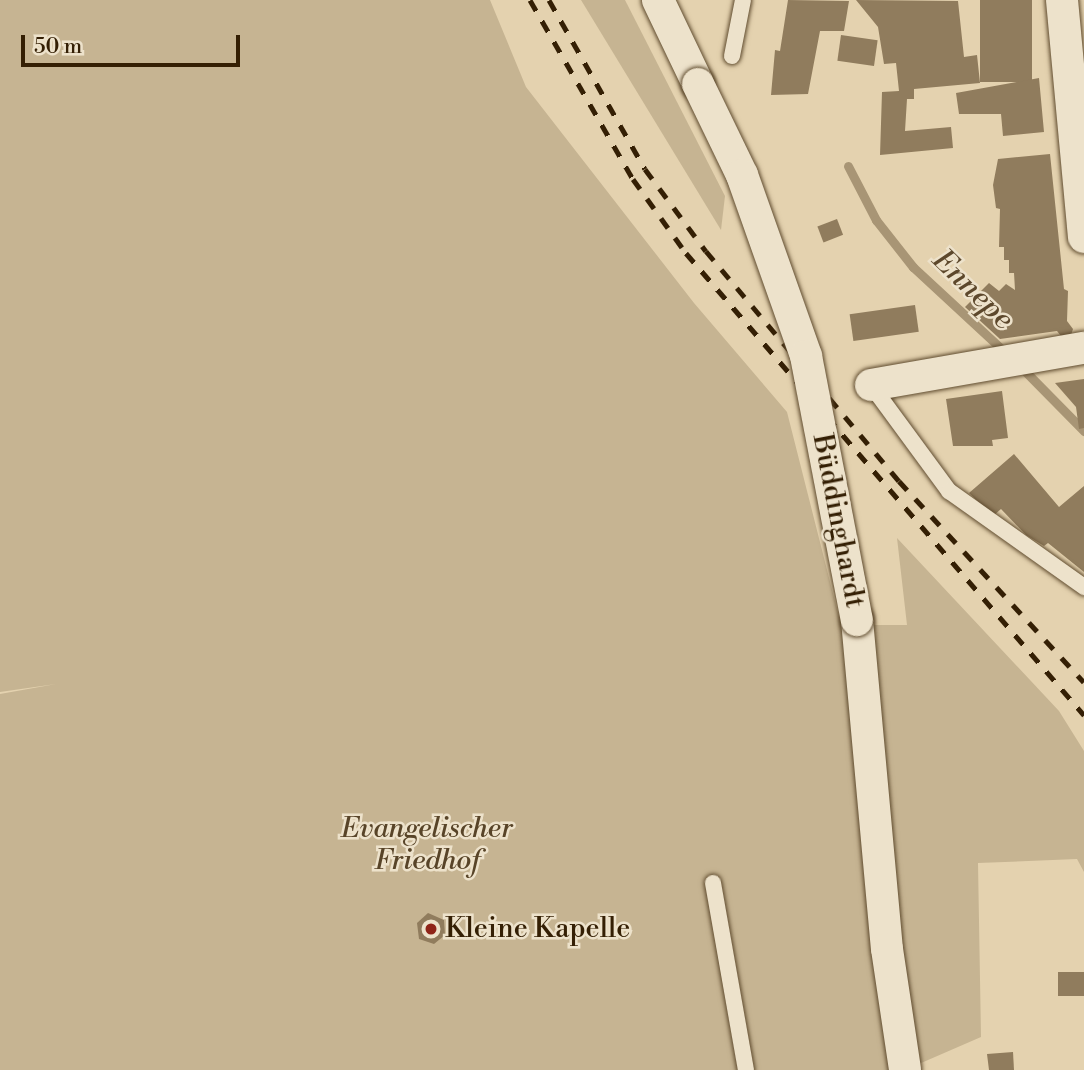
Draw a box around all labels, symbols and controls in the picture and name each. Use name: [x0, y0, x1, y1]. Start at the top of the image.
scale bar: [24, 21, 243, 65]
text: 50 m: [34, 34, 82, 60]
water label: Ennepe: [925, 243, 1021, 337]
street label: Büddinghardt: [805, 431, 871, 611]
park label: Evangelischer Friedhof: [341, 812, 513, 878]
place label: Kleine Kapelle: [445, 912, 630, 946]
marker: Kleine Kapelle: [423, 921, 439, 937]

